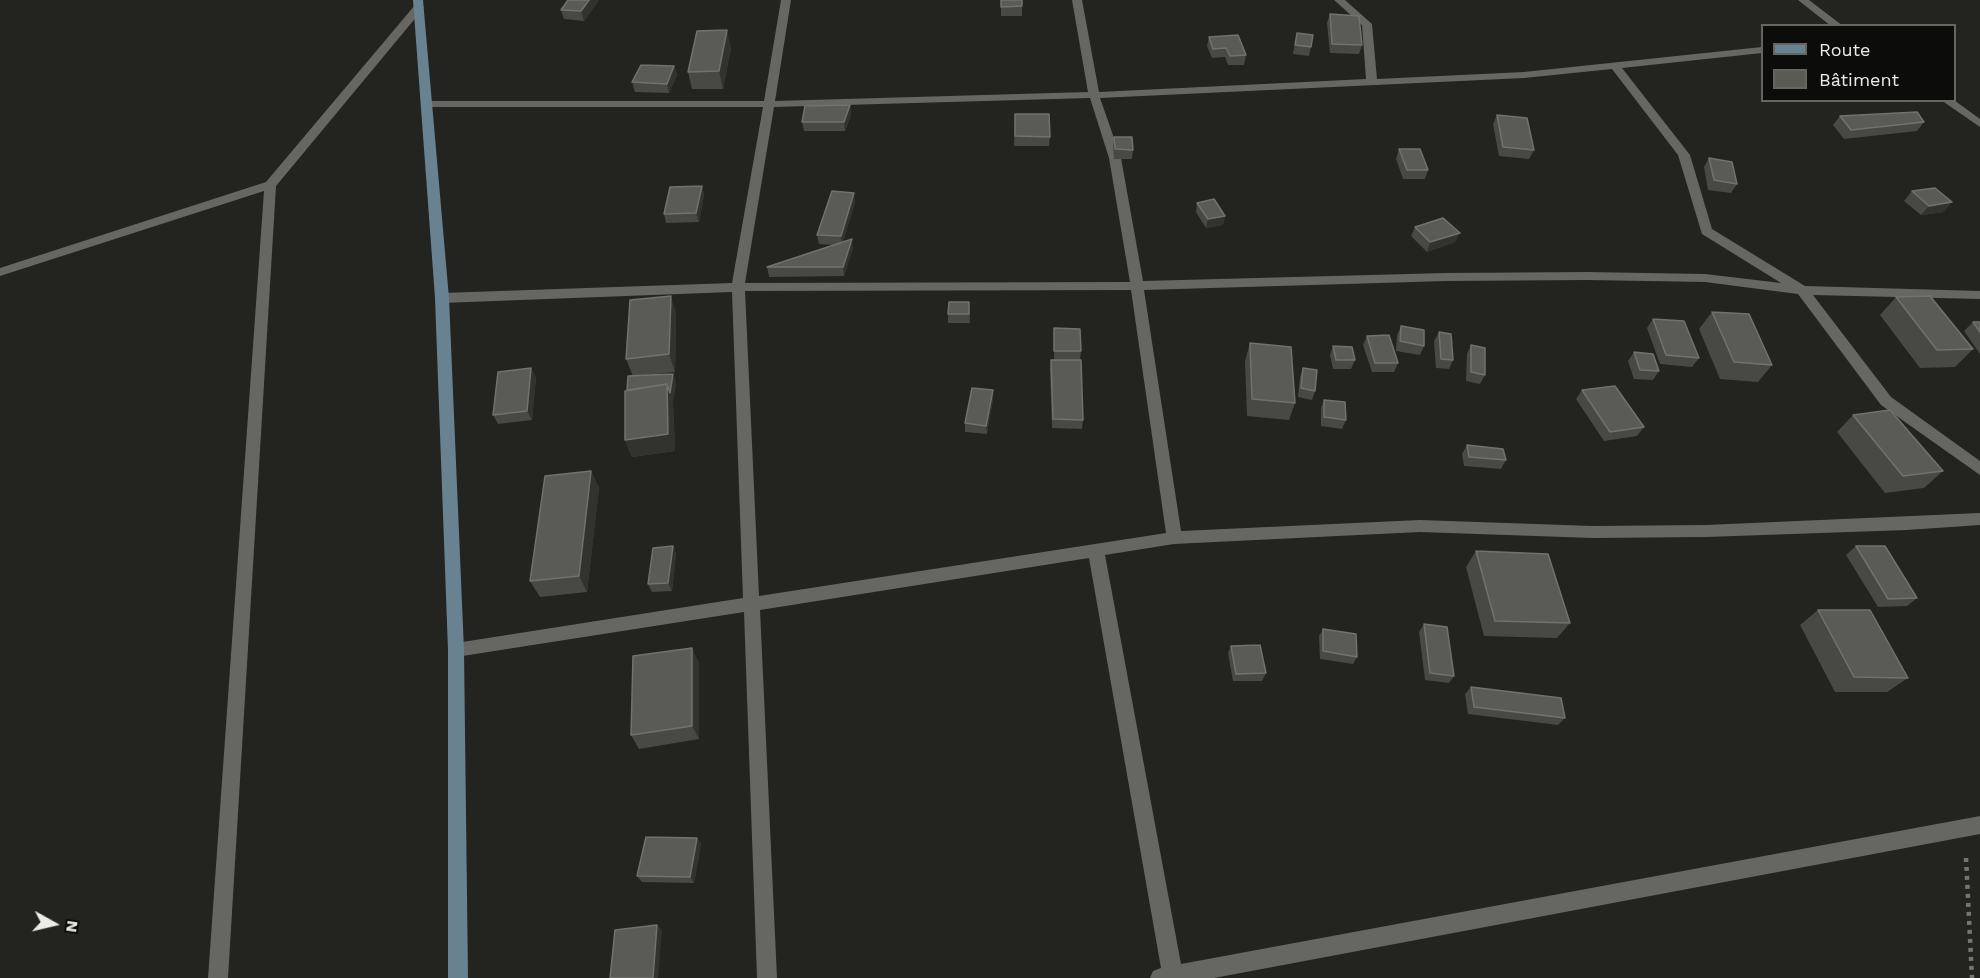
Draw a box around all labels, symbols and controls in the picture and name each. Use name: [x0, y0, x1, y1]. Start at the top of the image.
legend: [1761, 24, 1956, 102]
text: Route: [1819, 39, 1871, 60]
text: Bâtiment: [1819, 69, 1899, 90]
north arrow: [24, 894, 84, 954]
text: N: [62, 919, 83, 934]

